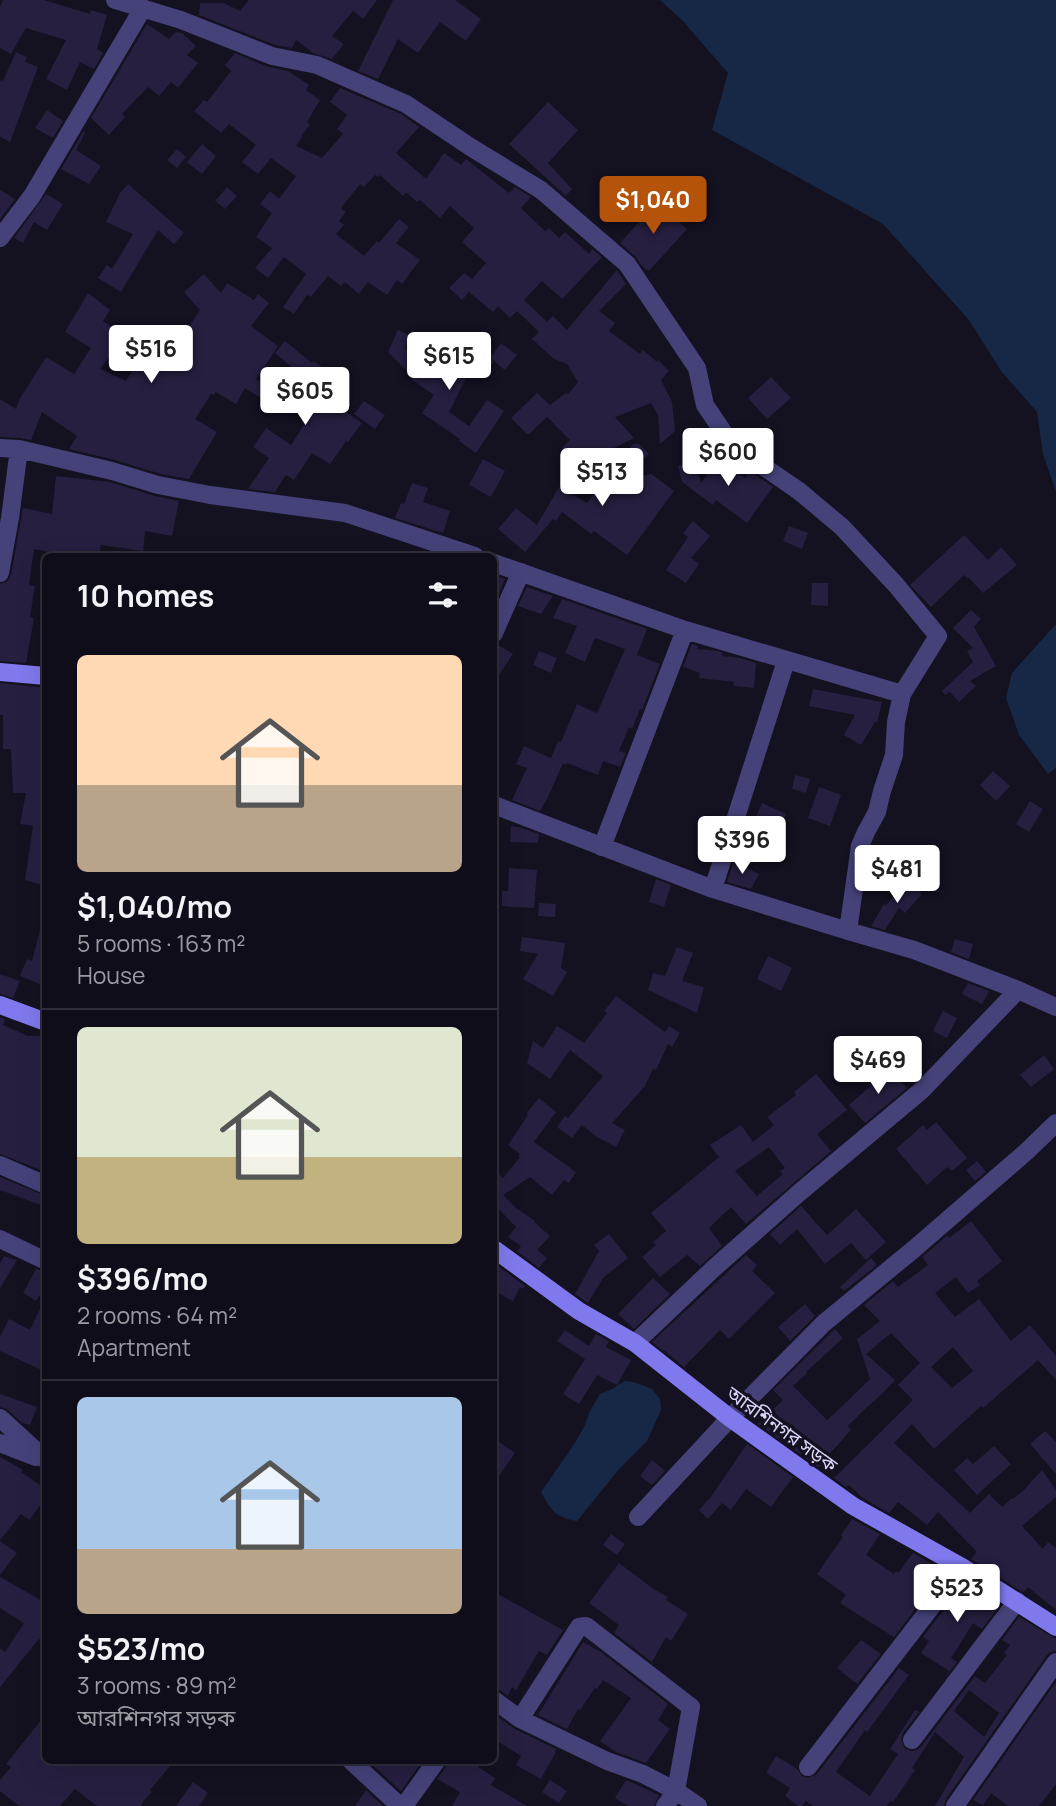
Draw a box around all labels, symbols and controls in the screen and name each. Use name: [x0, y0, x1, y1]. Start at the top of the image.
pin: $1,040: [596, 176, 710, 236]
text: $1,040: [616, 183, 690, 215]
pin: $516: [110, 326, 192, 385]
text: $516: [125, 332, 177, 364]
pin: $615: [408, 332, 490, 392]
text: $615: [423, 339, 475, 371]
pin: $605: [264, 368, 346, 427]
text: $605: [276, 374, 334, 406]
pin: $600: [687, 428, 769, 488]
text: $600: [698, 435, 758, 467]
pin: $513: [561, 448, 643, 508]
text: $513: [576, 455, 628, 487]
text: 10 homes: [77, 575, 214, 616]
icon: filters: [424, 576, 462, 614]
icon: home: [207, 700, 333, 826]
pin: $396: [701, 816, 783, 876]
text: $396: [714, 823, 770, 855]
pin: $481: [856, 846, 938, 905]
text: $481: [871, 852, 923, 884]
text: $1,040/mo: [77, 886, 232, 927]
text: 5 rooms · 163 m²: [77, 927, 245, 959]
text: House: [77, 959, 146, 991]
pin: $469: [837, 1036, 919, 1096]
text: $469: [850, 1043, 906, 1075]
icon: home: [207, 1072, 333, 1198]
text: $396/mo: [77, 1258, 208, 1299]
text: 2 rooms · 64 m²: [77, 1299, 237, 1331]
text: Apartment: [77, 1331, 191, 1363]
street label: আরশিনগর সড়ক: [721, 1379, 843, 1478]
icon: home: [207, 1442, 333, 1568]
pin: $523: [916, 1564, 998, 1624]
text: $523: [930, 1571, 984, 1603]
text: $523/mo: [77, 1628, 205, 1669]
text: 3 rooms · 89 m²: [77, 1669, 237, 1701]
text: আরশিনগর সড়ক: [77, 1701, 235, 1733]

